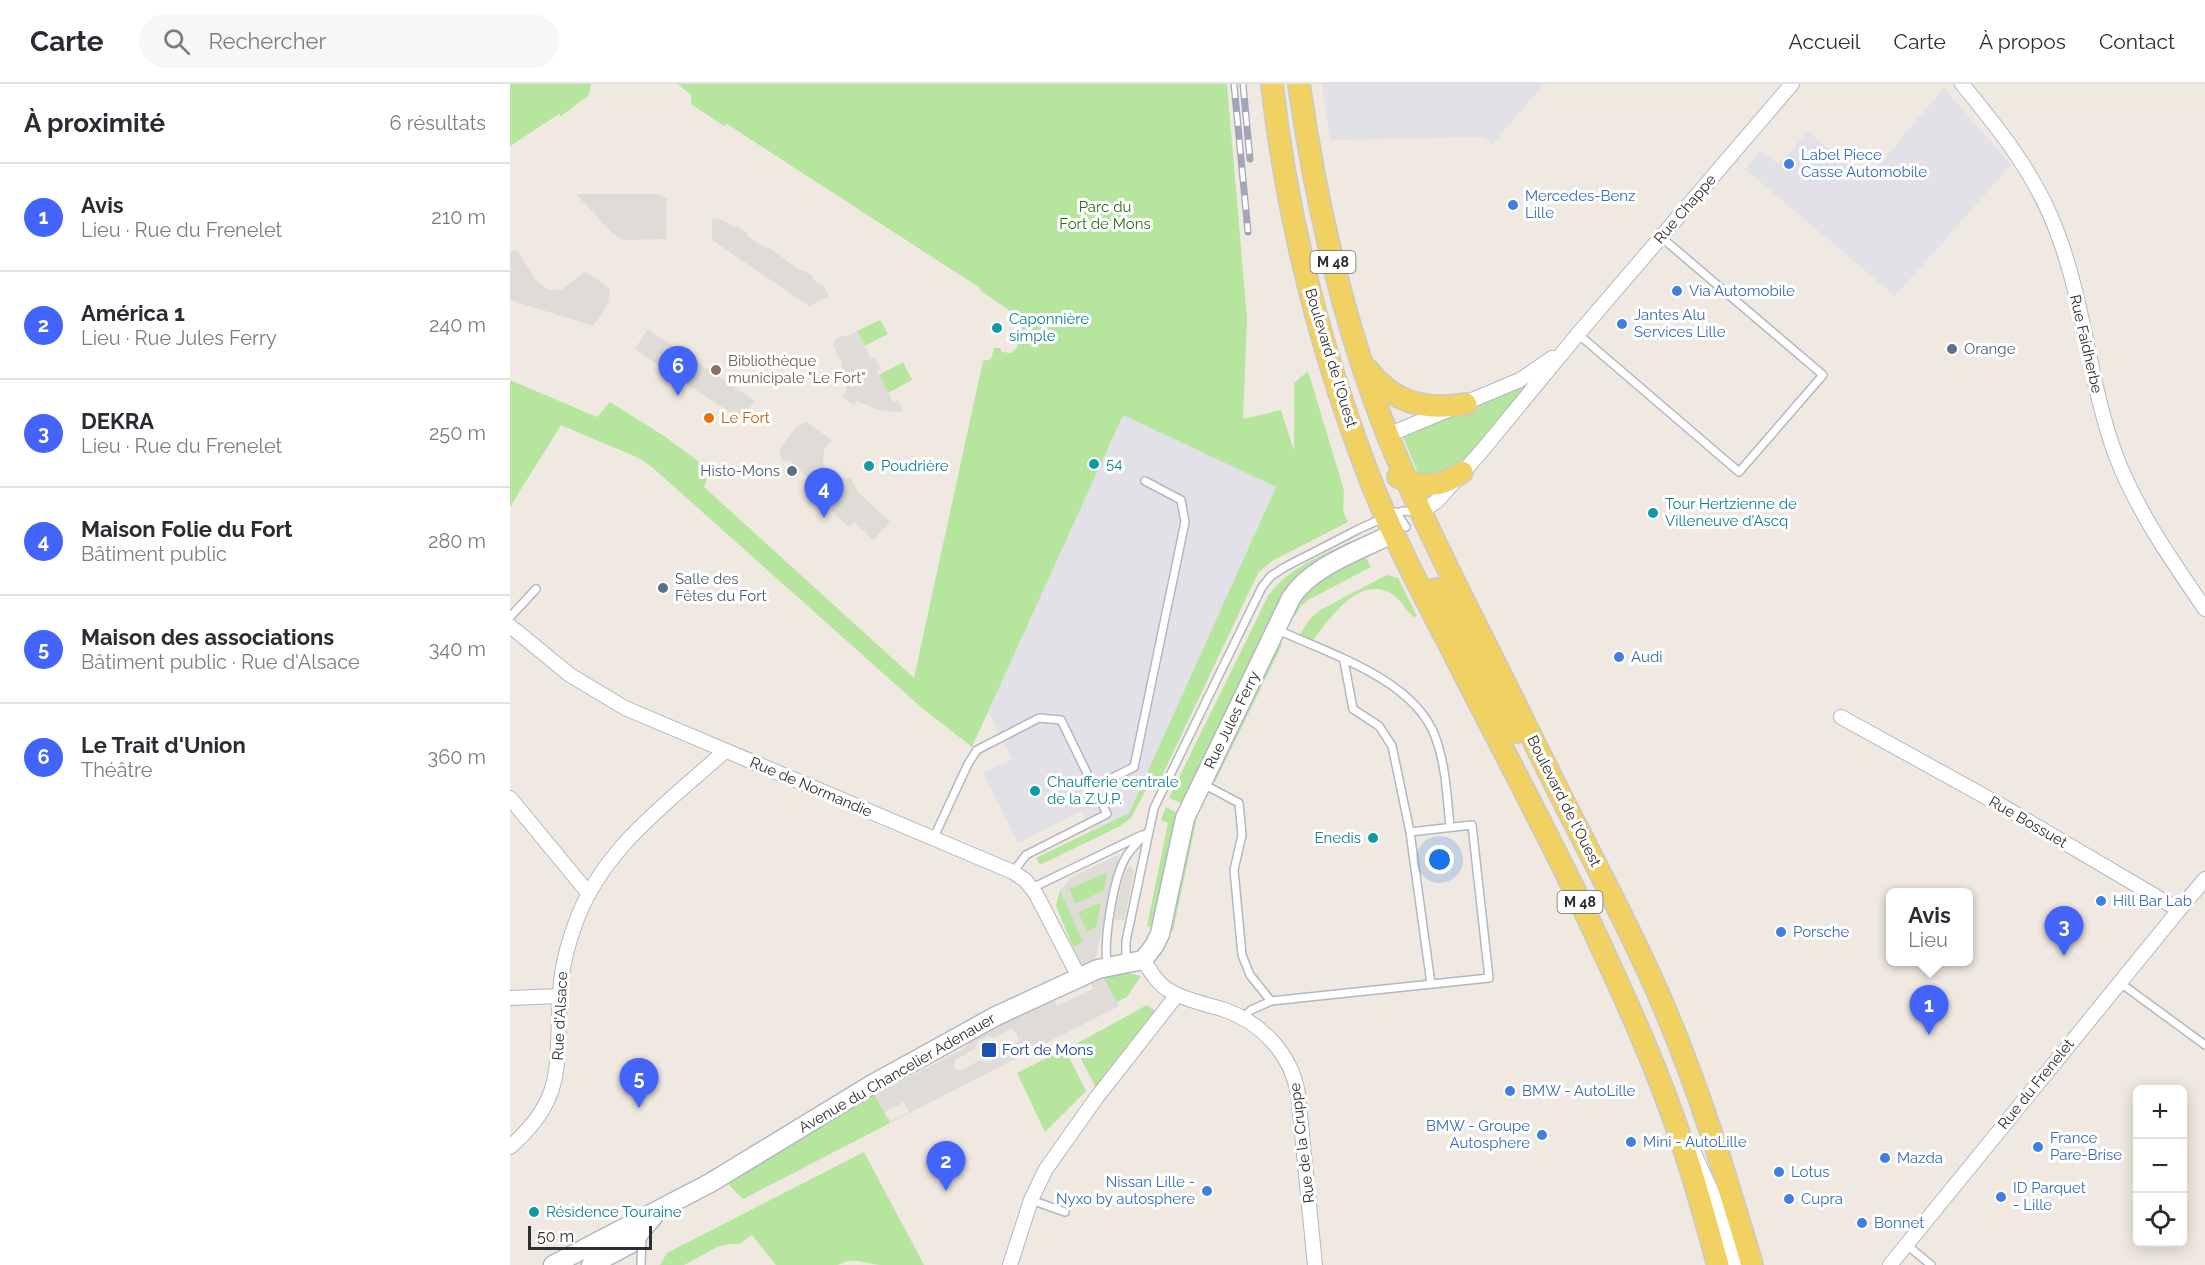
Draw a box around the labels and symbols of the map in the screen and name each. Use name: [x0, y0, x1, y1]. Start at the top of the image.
place label: Label Piece Casse Automobile: [1801, 146, 1927, 181]
marker: Label Piece Casse Automobile: [1782, 157, 1796, 171]
street label: Rue Chappe: [1650, 171, 1720, 247]
place label: Mercedes-Benz Lille: [1525, 187, 1635, 222]
park label: Parc du Fort de Mons: [1059, 198, 1151, 233]
marker: Mercedes-Benz Lille: [1506, 198, 1520, 212]
road number: M 48: [1310, 251, 1356, 273]
place label: Via Automobile: [1689, 282, 1795, 300]
marker: Via Automobile: [1670, 284, 1684, 298]
street label: Boulevard de l'Ouest: [1301, 286, 1361, 430]
street label: Rue Faidherbe: [2066, 293, 2106, 395]
place label: Jantes Alu Services Lille: [1634, 306, 1726, 341]
place label: Caponnière simple: [1009, 310, 1089, 345]
marker: Jantes Alu Services Lille: [1615, 317, 1629, 331]
marker: Caponnière simple: [990, 321, 1004, 335]
place label: Orange: [1964, 340, 2016, 358]
marker: Orange: [1945, 342, 1959, 356]
pin: 6: [658, 346, 698, 396]
place label: Bibliothèque municipale "Le Fort": [728, 352, 866, 387]
marker: Bibliothèque municipale "Le Fort": [709, 363, 723, 377]
place label: Le Fort: [721, 409, 770, 427]
marker: Le Fort: [702, 411, 716, 425]
place label: 54: [1106, 455, 1122, 473]
place label: Poudrière: [881, 457, 949, 475]
marker: 54: [1087, 457, 1101, 471]
marker: Poudrière: [862, 459, 876, 473]
place label: Histo-Mons: [700, 462, 780, 480]
marker: Histo-Mons: [785, 464, 799, 478]
pin: 4: [804, 468, 844, 518]
place label: Tour Hertzienne de Villeneuve d'Ascq: [1665, 495, 1797, 530]
marker: Tour Hertzienne de Villeneuve d'Ascq: [1646, 506, 1660, 520]
place label: Salle des Fêtes du Fort: [675, 570, 766, 605]
marker: Salle des Fêtes du Fort: [656, 581, 670, 595]
place label: Audi: [1631, 648, 1662, 666]
marker: Audi: [1612, 650, 1626, 664]
street label: Rue Jules Ferry: [1201, 668, 1263, 772]
street label: Boulevard de l'Ouest: [1523, 732, 1605, 870]
street label: Rue de Normandie: [747, 753, 875, 821]
place label: Chaufferie centrale de la Z.U.P.: [1047, 773, 1179, 808]
marker: Chaufferie centrale de la Z.U.P.: [1028, 784, 1042, 798]
street label: Rue Bossuet: [1986, 792, 2070, 852]
place label: Enedis: [1315, 829, 1361, 847]
marker: Enedis: [1366, 831, 1380, 845]
your location: [1425, 845, 1454, 874]
road number: M 48: [1558, 891, 1602, 913]
place label: Hill Bar Lab: [2113, 892, 2192, 910]
marker: Hill Bar Lab: [2094, 894, 2108, 908]
pin: 3: [2044, 906, 2084, 956]
place label: Porsche: [1793, 923, 1850, 941]
marker: Porsche: [1774, 925, 1788, 939]
street label: Rue d'Alsace: [549, 971, 571, 1061]
pin: 1: [1910, 986, 1948, 1035]
street label: Avenue du Chancelier Adenauer: [796, 1009, 999, 1137]
street label: Rue du Frenelet: [1994, 1035, 2078, 1133]
marker: Fort de Mons: [980, 1041, 998, 1059]
place label: Fort de Mons: [1002, 1041, 1093, 1059]
pin: 5: [620, 1058, 658, 1108]
street label: Rue de la Cruppe: [1286, 1082, 1318, 1204]
place label: BMW - AutoLille: [1522, 1082, 1636, 1100]
marker: BMW - AutoLille: [1503, 1084, 1517, 1098]
place label: BMW - Groupe Autosphere: [1426, 1117, 1530, 1152]
marker: BMW - Groupe Autosphere: [1535, 1128, 1549, 1142]
place label: France Pare-Brise: [2050, 1129, 2122, 1164]
place label: Mini - AutoLille: [1643, 1133, 1747, 1151]
marker: Mini - AutoLille: [1624, 1135, 1638, 1149]
marker: France Pare-Brise: [2031, 1140, 2045, 1154]
pin: 2: [926, 1142, 966, 1191]
place label: Mazda: [1897, 1149, 1943, 1167]
marker: Mazda: [1878, 1151, 1892, 1165]
place label: Lotus: [1791, 1163, 1830, 1181]
marker: Lotus: [1772, 1165, 1786, 1179]
place label: Nissan Lille - Nyxo by autosphere: [1056, 1173, 1195, 1208]
place label: ID Parquet - Lille: [2013, 1179, 2086, 1214]
marker: Nissan Lille - Nyxo by autosphere: [1200, 1184, 1214, 1198]
place label: Cupra: [1801, 1190, 1843, 1208]
marker: ID Parquet - Lille: [1994, 1190, 2008, 1204]
marker: Cupra: [1782, 1192, 1796, 1206]
place label: Résidence Touraine: [546, 1203, 682, 1221]
marker: Résidence Touraine: [527, 1205, 541, 1219]
place label: Bonnet: [1874, 1214, 1924, 1232]
marker: Bonnet: [1855, 1216, 1869, 1230]
scale bar: [528, 1223, 652, 1250]

